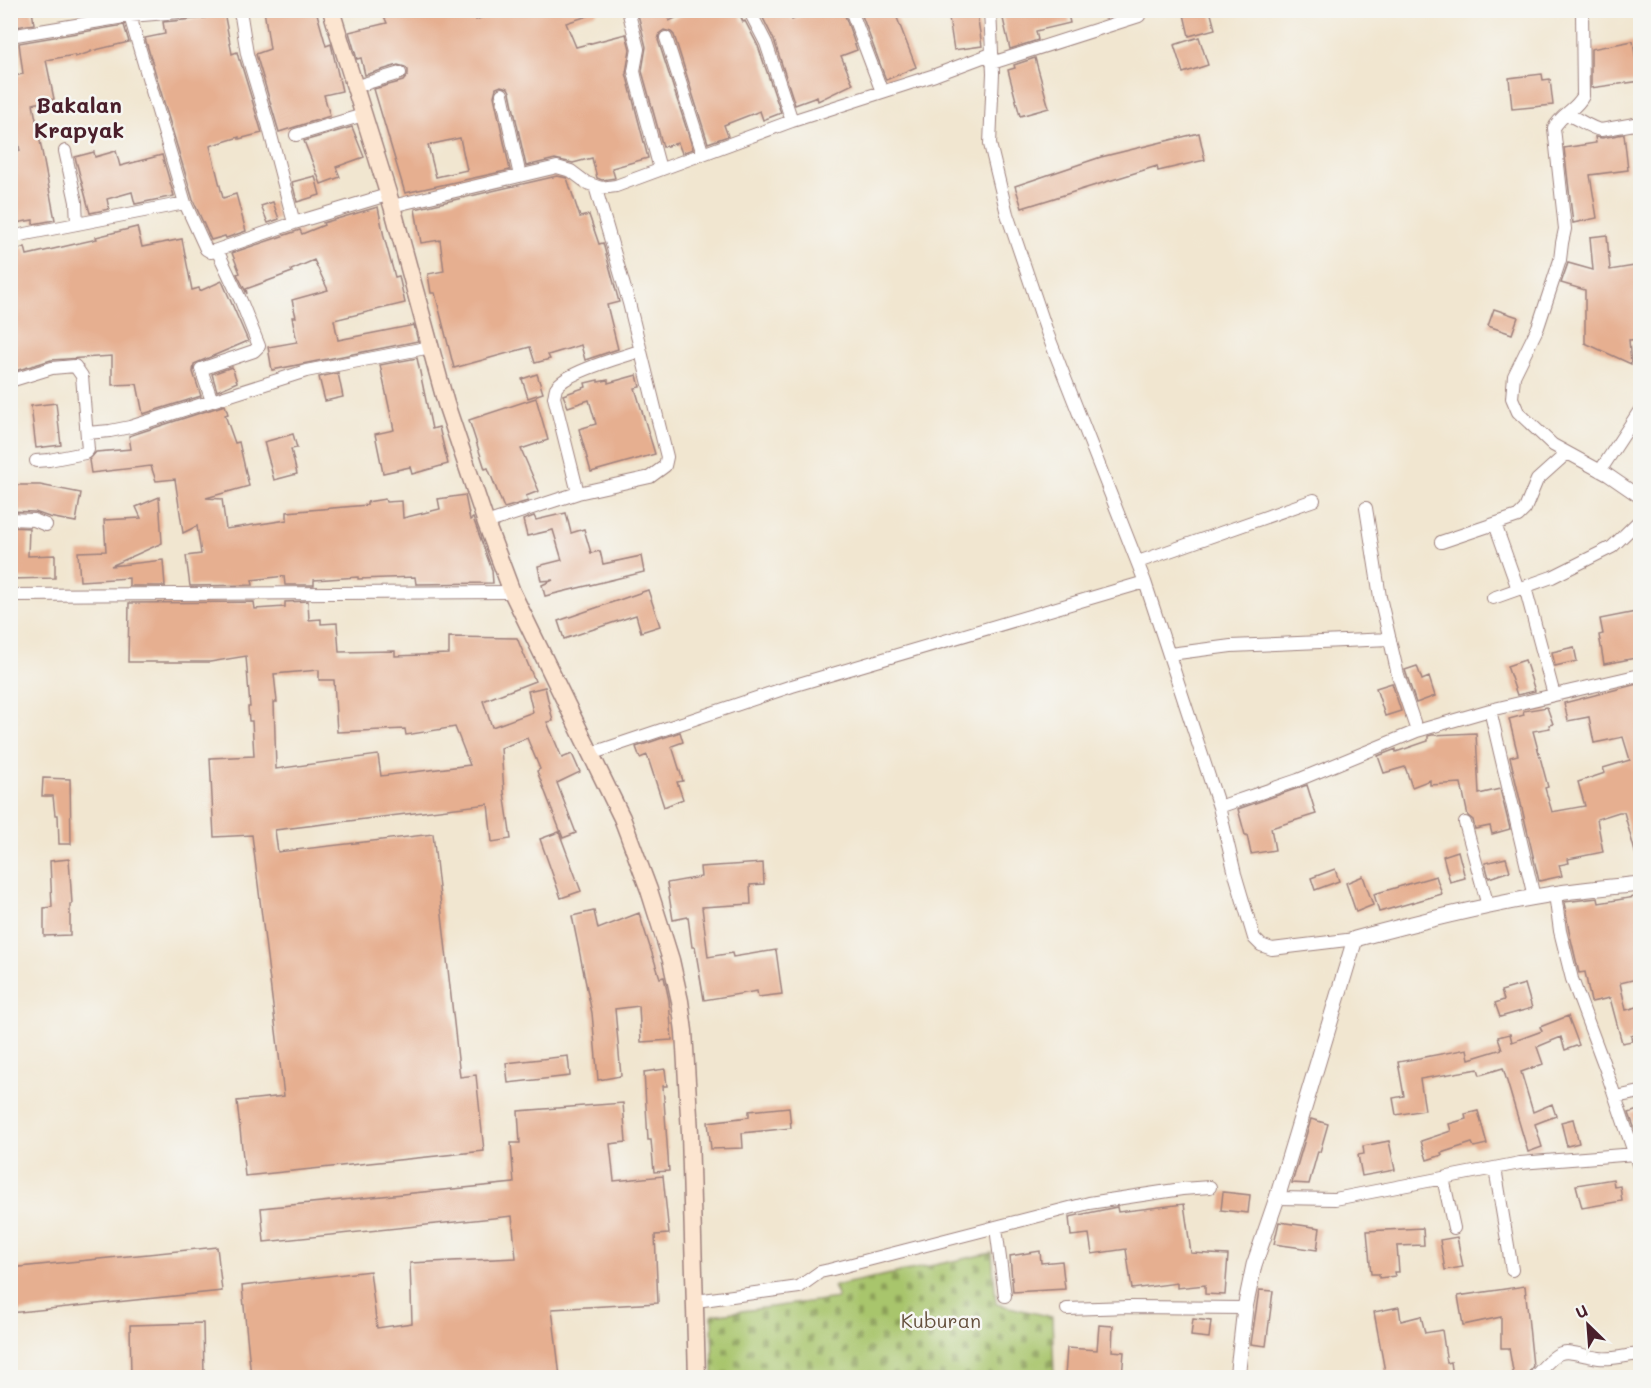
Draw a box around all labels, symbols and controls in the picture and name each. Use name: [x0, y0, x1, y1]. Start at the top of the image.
district label: Bakalan Krapyak: [34, 90, 124, 144]
north arrow: [1558, 1295, 1618, 1355]
text: U: [1572, 1299, 1591, 1323]
park label: Kuburan: [901, 1307, 981, 1333]

